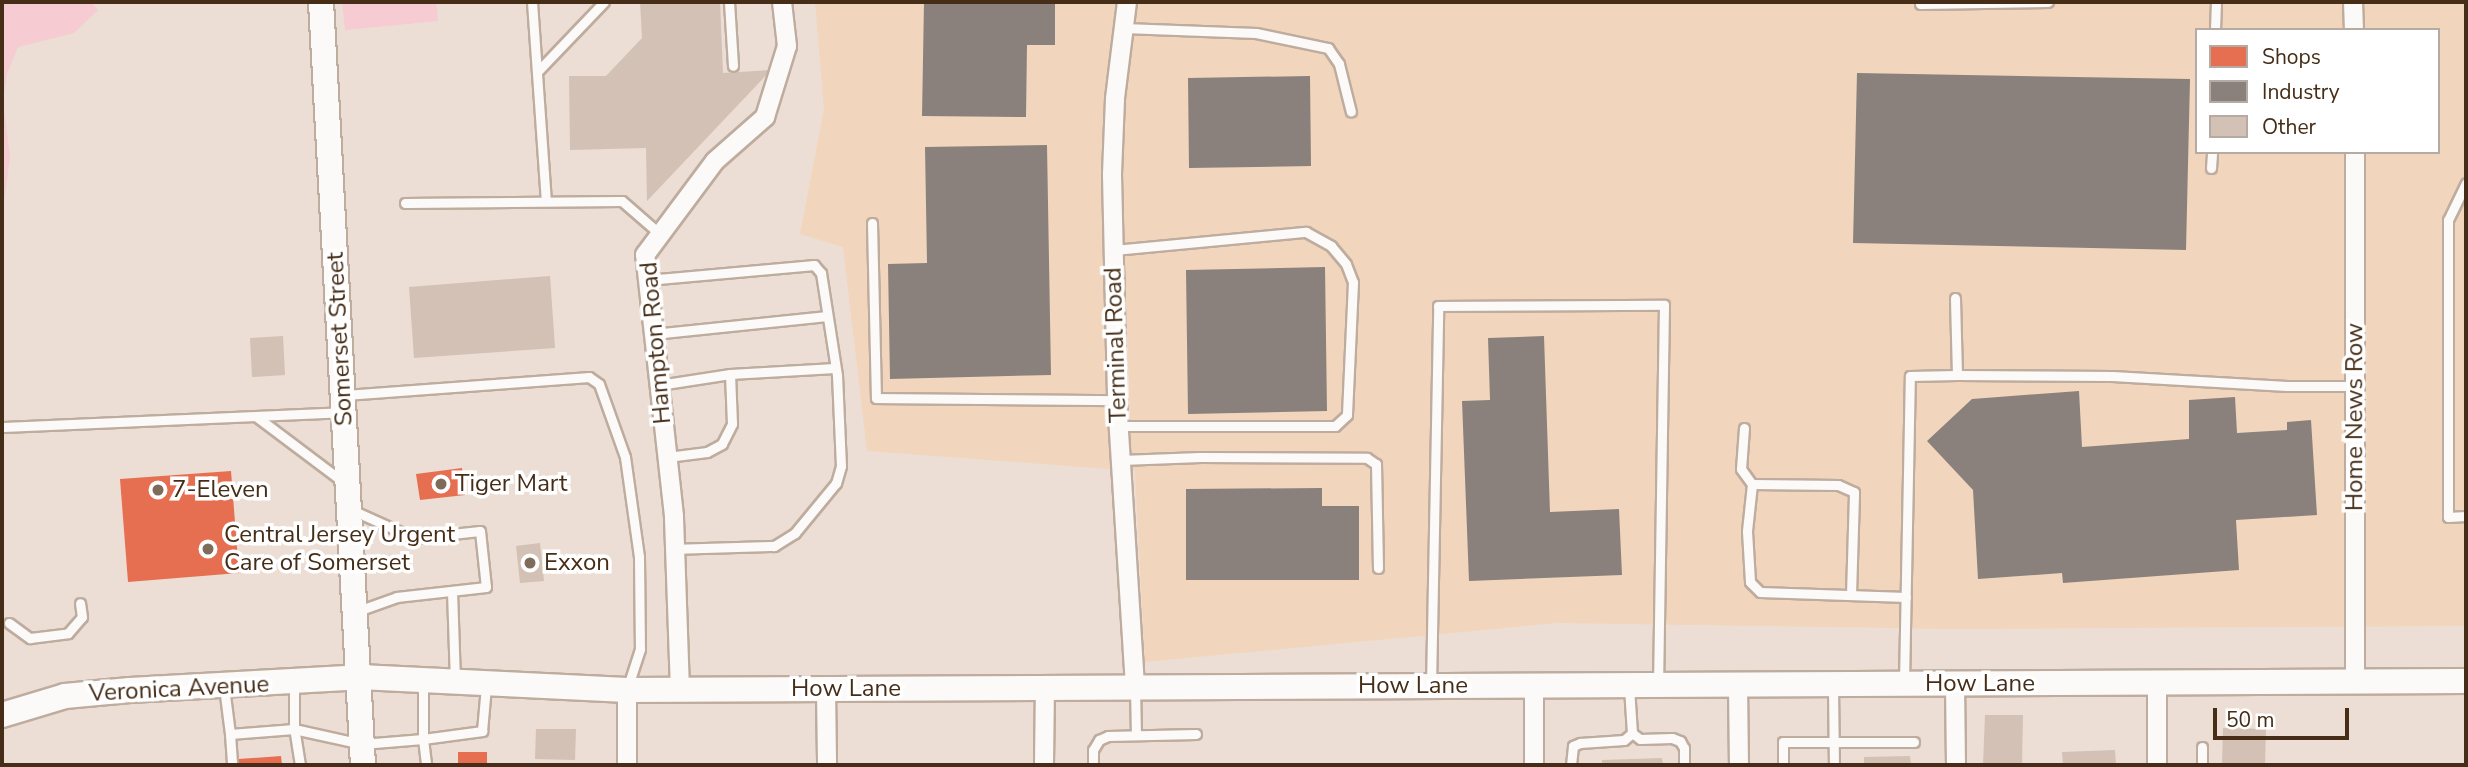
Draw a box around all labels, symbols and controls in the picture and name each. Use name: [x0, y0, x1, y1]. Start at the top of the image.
legend: [2195, 28, 2440, 154]
text: Shops: [2262, 43, 2321, 71]
text: Industry: [2262, 78, 2340, 106]
text: Other: [2262, 113, 2316, 141]
street label: Somerset Street: [321, 251, 359, 427]
street label: Hampton Road: [635, 261, 677, 425]
street label: Terminal Road: [1099, 267, 1133, 423]
street label: Home News Row: [2341, 323, 2369, 511]
place label: Tiger Mart: [455, 470, 567, 498]
place label: 7-Eleven: [172, 476, 269, 504]
marker: Tiger Mart: [433, 476, 449, 492]
marker: 7-Eleven: [150, 482, 166, 498]
place label: Central Jersey Urgent Care of Somerset: [224, 521, 455, 577]
marker: Central Jersey Urgent Care of Somerset: [198, 539, 218, 559]
place label: Exxon: [544, 549, 610, 577]
marker: Exxon: [522, 555, 538, 571]
street label: Veronica Avenue: [88, 670, 270, 708]
street label: How Lane: [1925, 670, 2035, 698]
street label: How Lane: [1358, 672, 1468, 700]
street label: How Lane: [791, 675, 901, 703]
scale bar: [2216, 694, 2352, 738]
text: 50 m: [2226, 706, 2275, 734]

